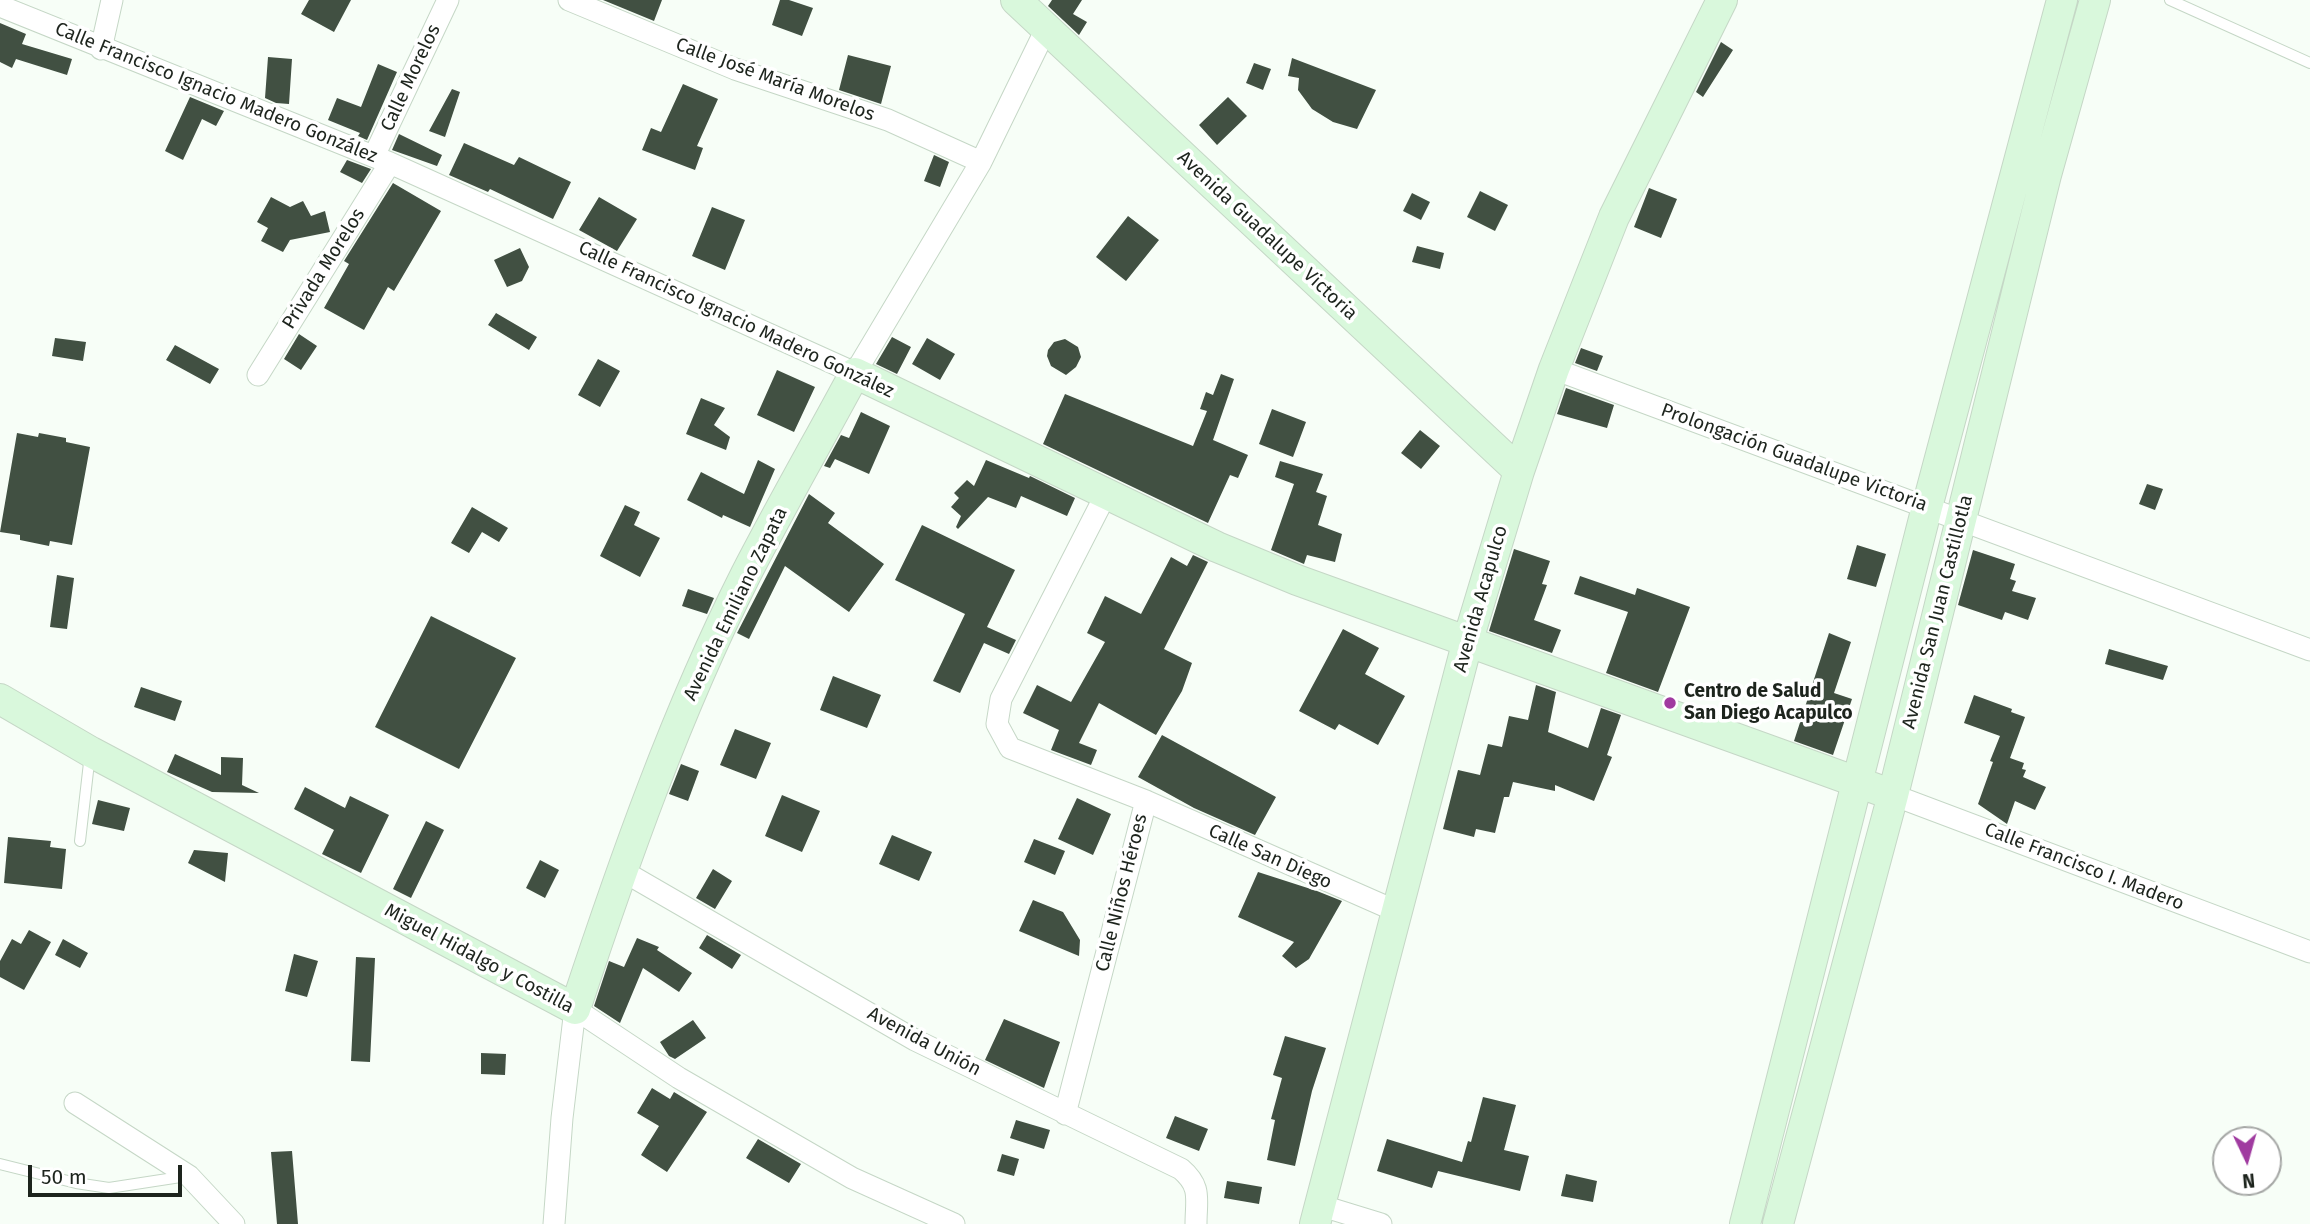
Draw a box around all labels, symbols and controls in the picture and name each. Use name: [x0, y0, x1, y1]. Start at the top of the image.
street label: Calle Francisco Ignacio Madero González: [52, 18, 380, 168]
street label: Calle Morelos: [376, 21, 446, 135]
street label: Calle José María Morelos: [673, 33, 877, 127]
street label: Avenida Guadalupe Victoria: [1172, 147, 1362, 325]
street label: Privada Morelos: [278, 204, 370, 334]
street label: Calle Francisco Ignacio Madero González: [575, 237, 897, 403]
street label: Prolongación Guadalupe Victoria: [1658, 399, 1930, 517]
street label: Avenida San Juan Castillotla: [1898, 493, 1978, 731]
street label: Avenida Emiliano Zapata: [679, 504, 793, 704]
street label: Avenida Acapulco: [1449, 523, 1513, 675]
place label: Centro de Salud San Diego Acapulco: [1684, 681, 1853, 725]
marker: Centro de Salud San Diego Acapulco: [1662, 695, 1678, 711]
street label: Calle Niños Héroes: [1091, 812, 1153, 974]
street label: Calle Francisco I. Madero: [1981, 818, 2187, 916]
street label: Calle San Diego: [1205, 820, 1335, 894]
street label: Miguel Hidalgo y Costilla: [380, 899, 578, 1019]
street label: Avenida Unión: [863, 1003, 985, 1081]
north arrow: [2212, 1126, 2282, 1196]
scale bar: [32, 1150, 186, 1194]
text: 50 m: [41, 1164, 87, 1190]
text: N: [2241, 1168, 2256, 1192]

